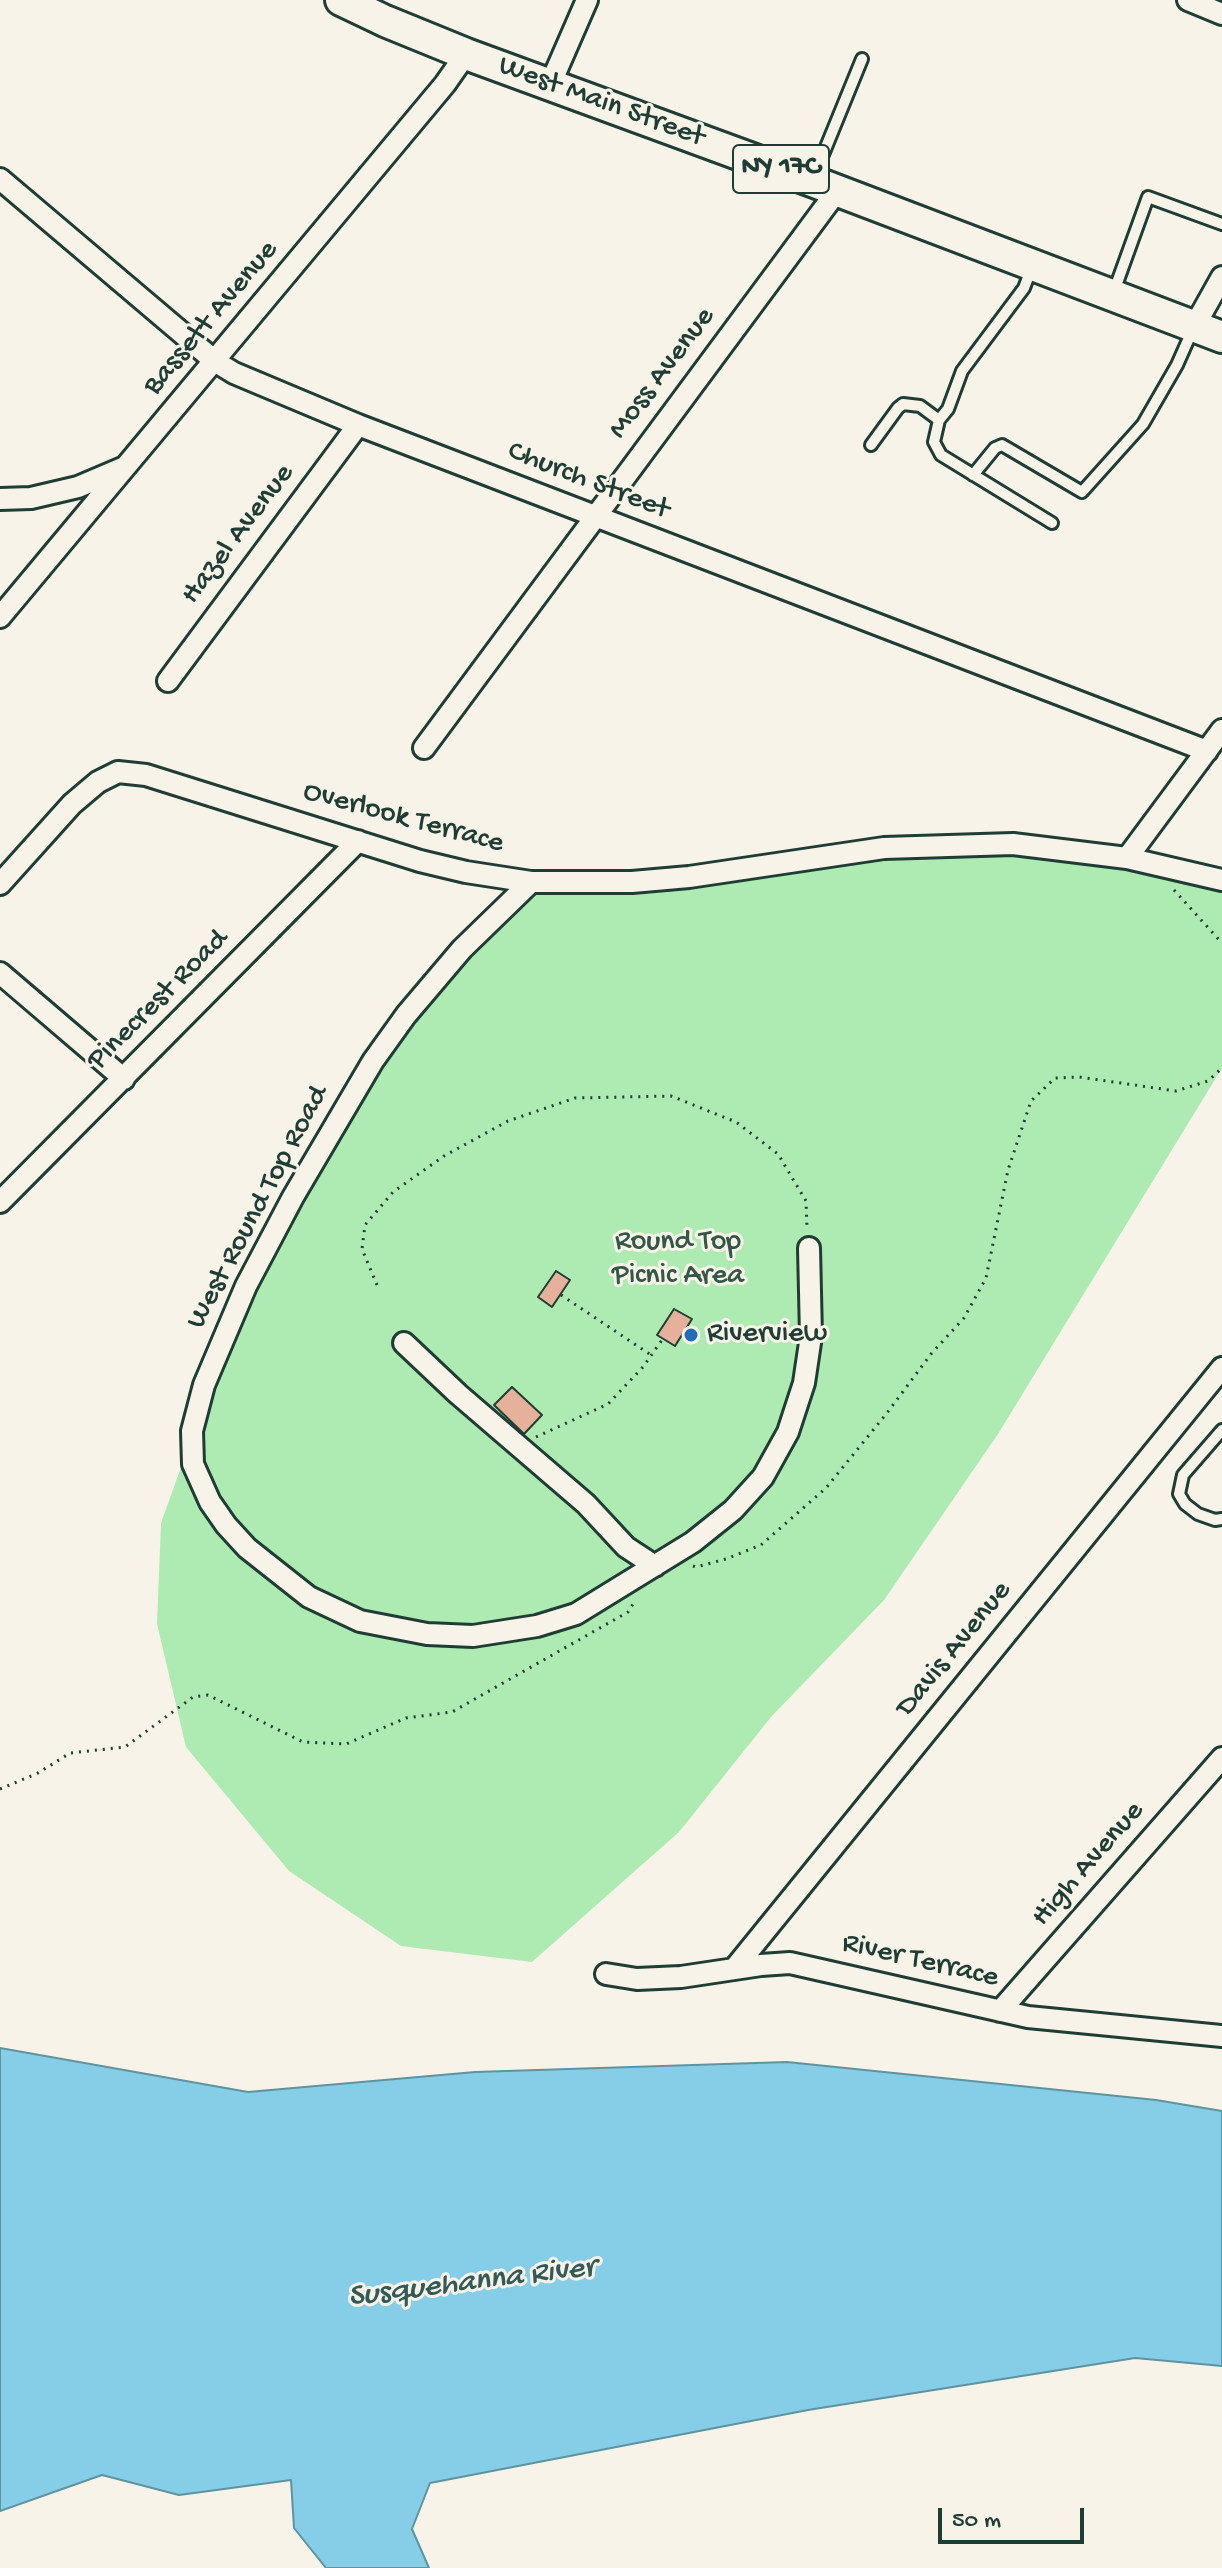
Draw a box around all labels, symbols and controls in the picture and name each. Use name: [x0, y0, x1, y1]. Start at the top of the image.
street label: West Main Street: [493, 49, 709, 157]
road number: NY 17C: [733, 145, 829, 193]
street label: Bassett Avenue: [137, 234, 287, 404]
street label: Moss Avenue: [602, 301, 724, 447]
street label: Church Street: [502, 435, 674, 529]
street label: Hazel Avenue: [175, 458, 303, 612]
street label: Overlook Terrace: [299, 775, 507, 863]
street label: Pinecrest Road: [81, 923, 237, 1079]
street label: West Round Top Road: [180, 1080, 338, 1336]
park label: Round Top Picnic Area: [612, 1225, 744, 1296]
place label: Riverview: [707, 1317, 827, 1353]
marker: Riverview: [682, 1326, 700, 1344]
street label: Davis Avenue: [889, 1575, 1021, 1725]
street label: High Avenue: [1025, 1795, 1153, 1935]
street label: River Terrace: [838, 1927, 1002, 1997]
water label: Susquehanna River: [346, 2250, 598, 2318]
scale bar: [942, 2492, 1088, 2542]
text: 50 m: [952, 2507, 1001, 2536]

